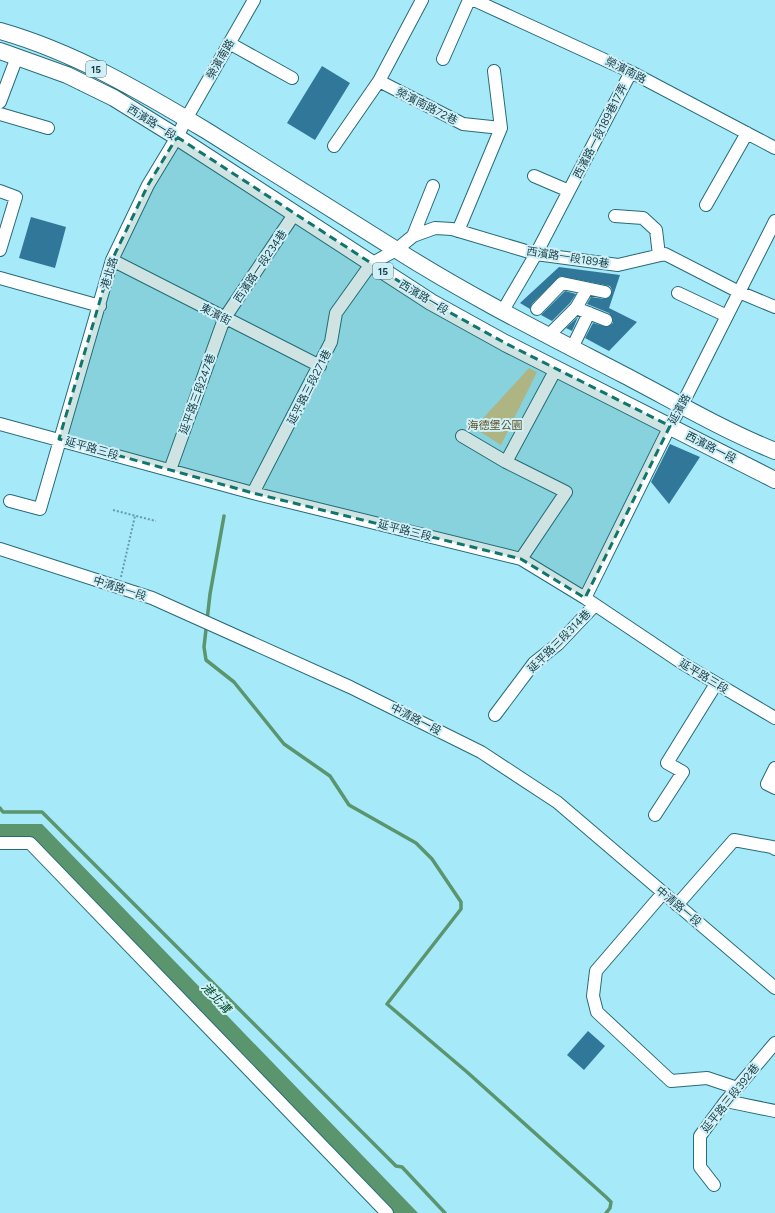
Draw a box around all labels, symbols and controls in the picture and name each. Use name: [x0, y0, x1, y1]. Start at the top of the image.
street label: 榮濱南路: [204, 37, 237, 82]
street label: 榮濱南路: [603, 55, 648, 86]
road number: 15: [86, 61, 106, 77]
street label: 西濱路一段189巷17弄: [571, 82, 630, 181]
street label: 榮濱南路72巷: [394, 85, 460, 127]
street label: 西濱路一段: [125, 102, 179, 143]
street label: 西濱路一段234巷: [231, 227, 290, 305]
street label: 西濱路一段189巷: [526, 245, 610, 270]
street label: 港北路: [98, 255, 121, 291]
road number: 15: [373, 263, 393, 279]
street label: 西濱路一段: [397, 278, 451, 317]
street label: 東濱街: [198, 301, 233, 328]
street label: 延平路三段271巷: [285, 347, 334, 427]
street label: 延平路三段247巷: [177, 352, 218, 436]
street label: 延濱路: [666, 392, 693, 427]
park label: 海德堡公園: [468, 419, 523, 432]
street label: 西濱路一段: [683, 429, 738, 466]
street label: 延平路三段: [64, 435, 120, 462]
street label: 延平路三段: [377, 518, 433, 543]
street label: 中清路一段: [92, 574, 148, 603]
street label: 延平路三段314巷: [525, 607, 593, 675]
street label: 延平路三段: [677, 657, 731, 696]
street label: 中清路一段: [388, 701, 443, 738]
street label: 中清路一段: [653, 884, 704, 929]
water label: 港北溝: [199, 980, 235, 1017]
street label: 延平路三段392巷: [699, 1061, 762, 1135]

